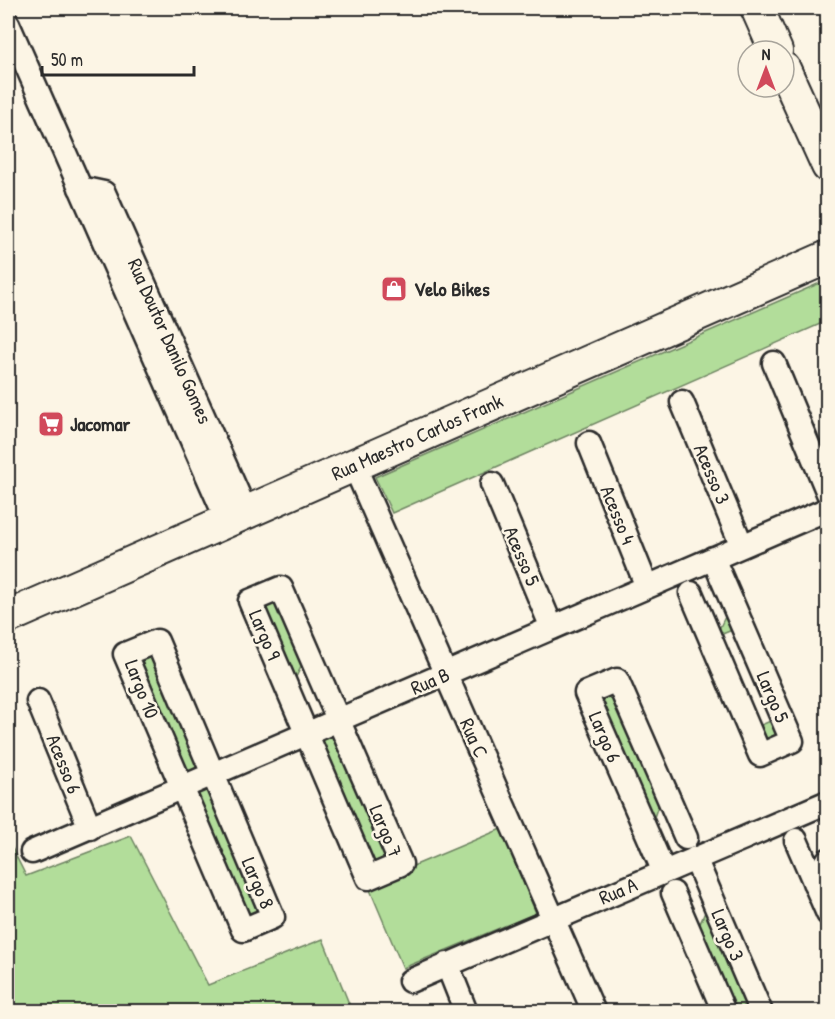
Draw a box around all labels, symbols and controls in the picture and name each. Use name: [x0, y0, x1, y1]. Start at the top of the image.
scale bar: [42, 39, 194, 77]
north arrow: [736, 39, 796, 99]
text: N: [762, 43, 771, 65]
text: 50 m: [51, 47, 83, 72]
street label: Rua Doutor Danilo Gomes: [122, 254, 219, 428]
shop icon: Velo Bikes: [379, 274, 409, 304]
place label: Velo Bikes: [414, 275, 490, 302]
street label: Rua Maestro Carlos Frank: [327, 387, 507, 486]
supermarket icon: Jacomar: [36, 409, 66, 439]
place label: Jacomar: [70, 410, 130, 437]
street label: Acesso 3: [688, 440, 737, 508]
street label: Acesso 4: [595, 481, 642, 548]
street label: Acesso 5: [498, 522, 547, 590]
street label: Largo 9: [243, 606, 288, 664]
street label: Largo 10: [119, 656, 166, 722]
street label: Rua B: [406, 660, 453, 701]
street label: Largo 5: [751, 667, 796, 727]
street label: Largo 6: [583, 707, 628, 766]
street label: Rua C: [454, 714, 495, 762]
street label: Acesso 6: [40, 730, 89, 797]
street label: Largo 7: [363, 800, 410, 861]
street label: Largo 8: [236, 853, 281, 913]
street label: Rua A: [594, 870, 641, 911]
street label: Largo 3: [706, 905, 751, 965]

